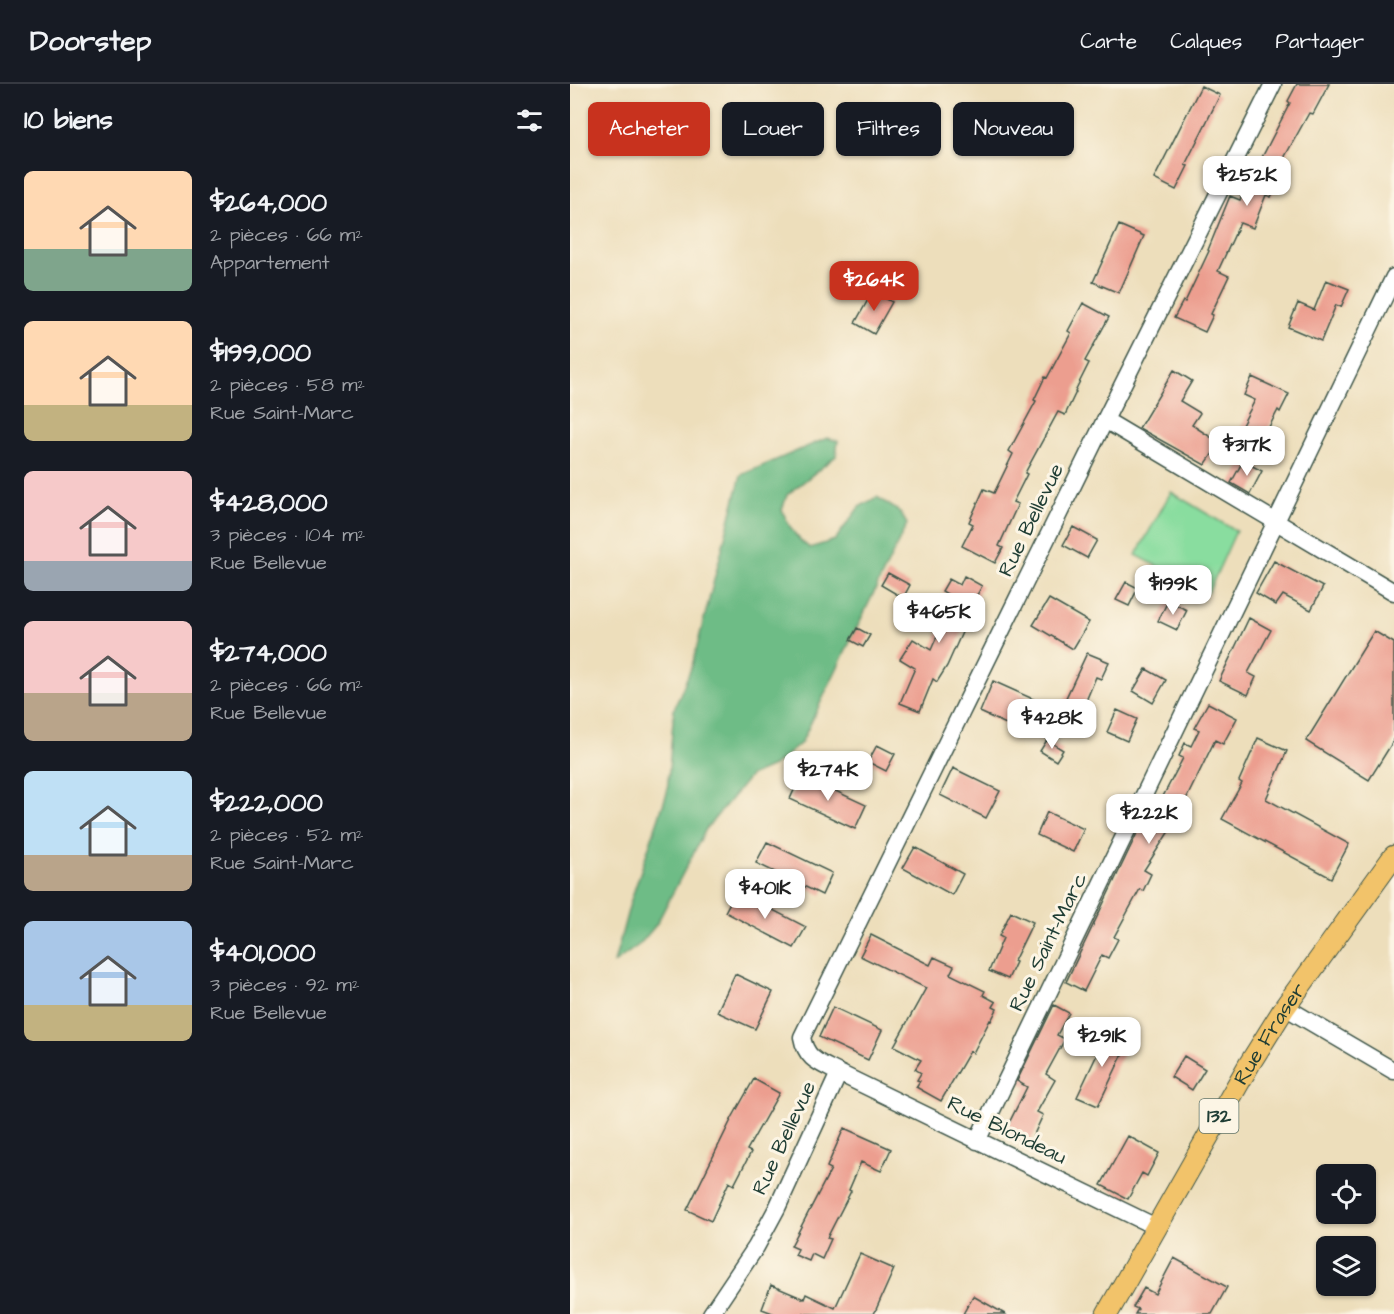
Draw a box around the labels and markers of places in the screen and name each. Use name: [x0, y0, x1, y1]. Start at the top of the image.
pin: $252K: [1205, 156, 1289, 207]
pin: $264K: [832, 261, 916, 312]
pin: $317K: [1205, 426, 1289, 477]
pin: $199K: [1131, 565, 1215, 616]
pin: $465K: [897, 593, 981, 644]
pin: $428K: [1010, 699, 1094, 750]
pin: $274K: [786, 751, 870, 802]
pin: $222K: [1107, 794, 1191, 845]
pin: $401K: [723, 869, 807, 920]
pin: $291K: [1060, 1017, 1144, 1068]

